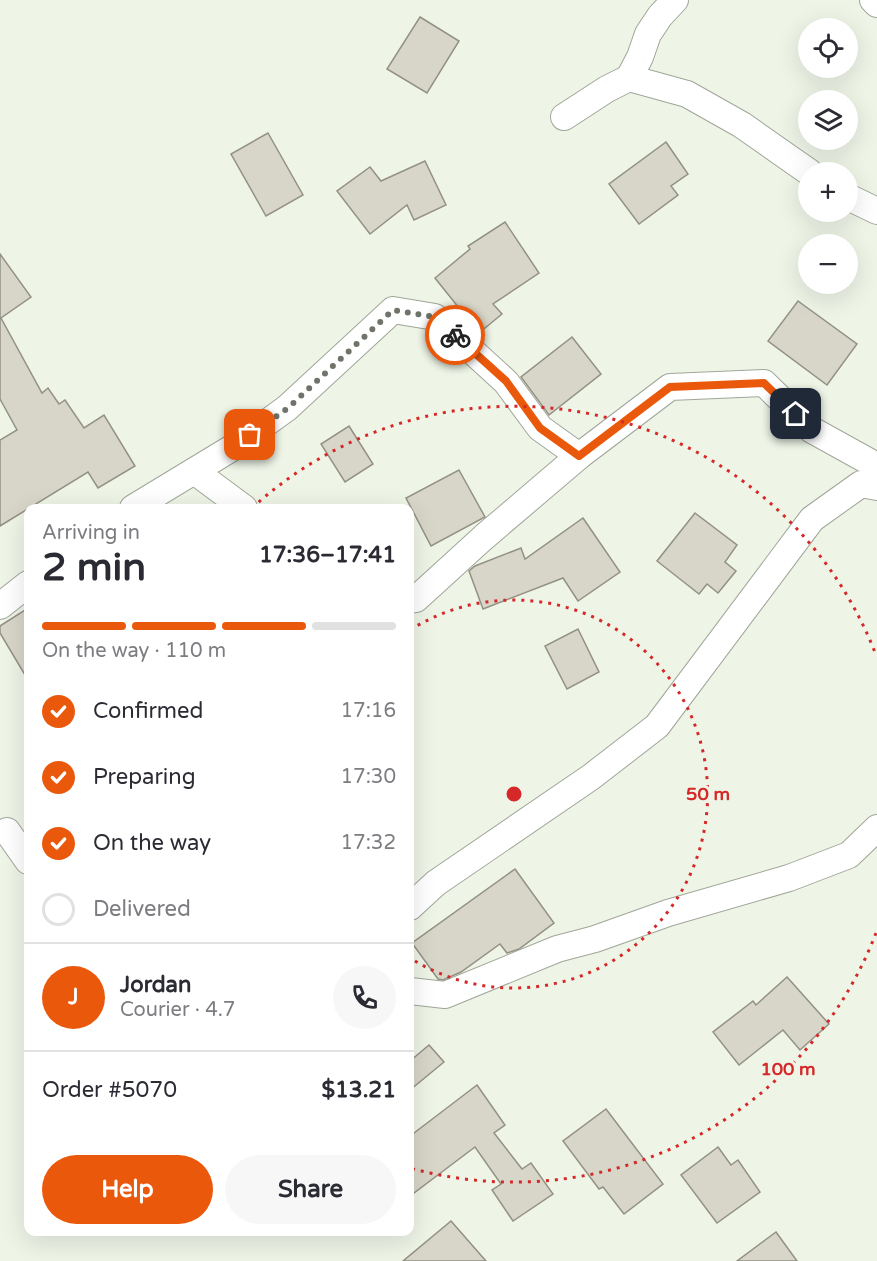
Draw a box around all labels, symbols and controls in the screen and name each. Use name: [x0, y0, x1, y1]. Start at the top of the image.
map controls: [798, 18, 858, 294]
button: locate: [798, 18, 858, 78]
button: layers: [798, 90, 858, 150]
button: +: [798, 162, 858, 222]
button: −: [798, 234, 858, 294]
courier: [425, 305, 485, 365]
icon: bike: [439, 319, 472, 352]
pin: [770, 388, 821, 439]
icon: home: [779, 397, 812, 430]
pin: [224, 409, 275, 460]
icon: bag: [233, 418, 266, 451]
text: Arriving in: [42, 521, 140, 545]
text: 17:36–17:41: [259, 542, 396, 568]
text: 2 min: [42, 544, 146, 591]
text: On the way · 110 m: [42, 639, 226, 663]
icon: check: [42, 695, 75, 728]
text: Confirmed: [93, 698, 203, 724]
text: 17:16: [341, 699, 396, 723]
icon: check: [42, 761, 75, 794]
text: Preparing: [93, 764, 196, 790]
text: 17:30: [341, 765, 396, 789]
text: 50 m: [686, 783, 730, 805]
centre of rings: [504, 784, 524, 804]
icon: check: [42, 827, 75, 860]
text: On the way: [93, 830, 211, 856]
text: 17:32: [341, 831, 396, 855]
text: Delivered: [93, 896, 191, 922]
button: phone: [333, 966, 396, 1029]
text: Jordan: [120, 972, 191, 998]
text: J: [68, 984, 79, 1010]
text: Courier · 4.7: [120, 998, 235, 1022]
text: 100 m: [760, 1058, 816, 1080]
text: Order #5070: [42, 1077, 177, 1103]
text: $13.21: [321, 1077, 396, 1103]
button: Help: [42, 1155, 213, 1224]
button: Share: [225, 1155, 396, 1224]

